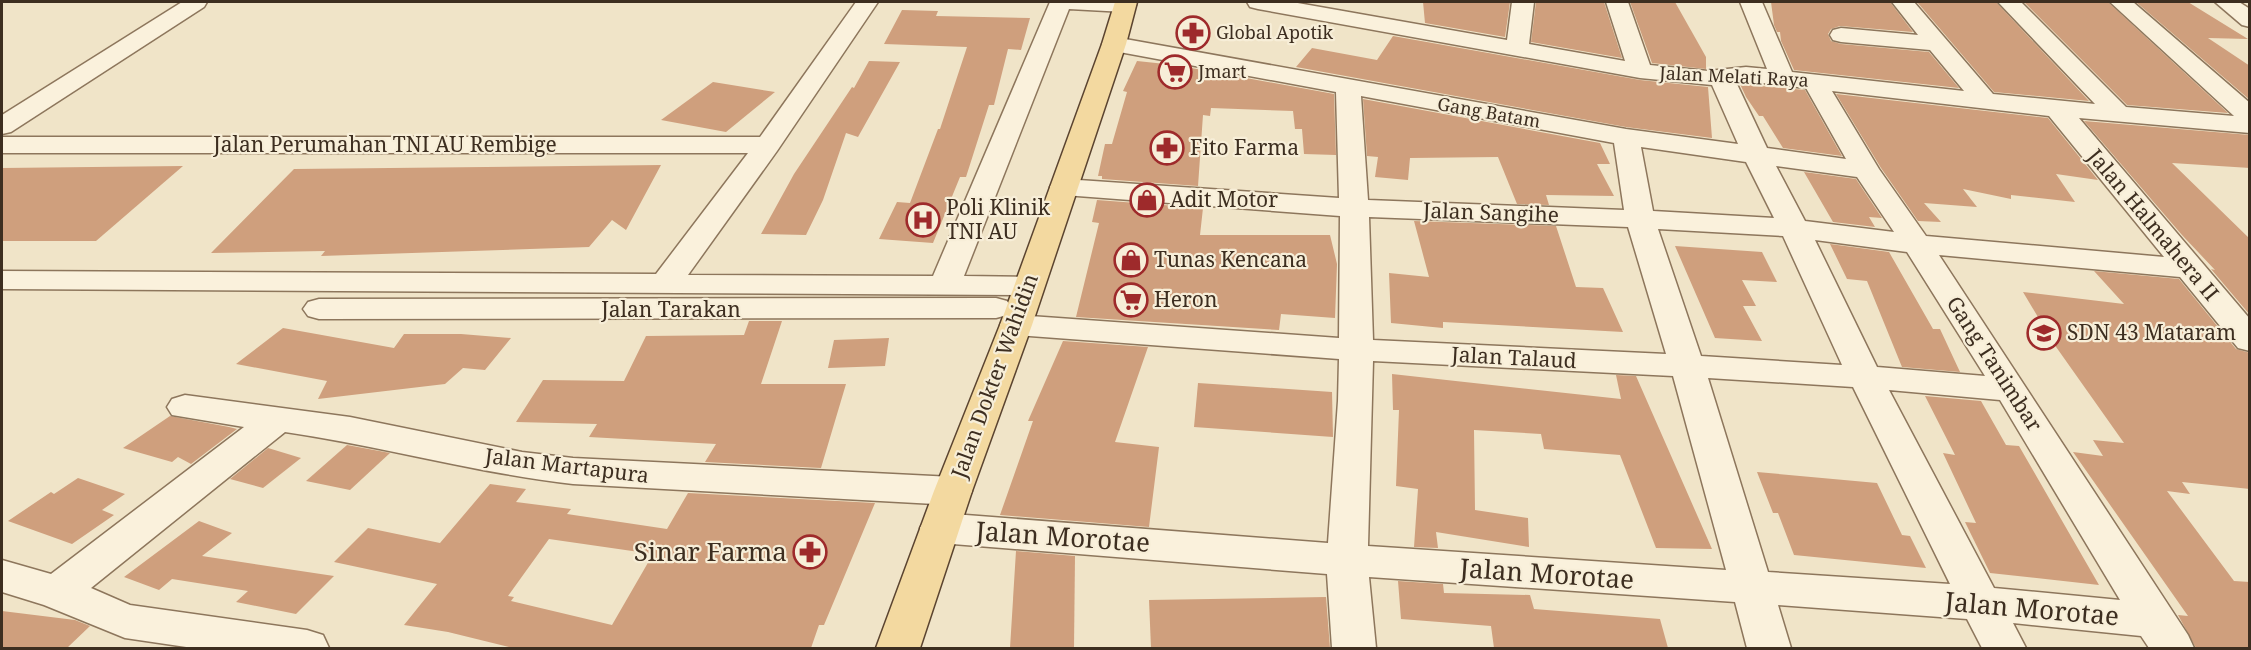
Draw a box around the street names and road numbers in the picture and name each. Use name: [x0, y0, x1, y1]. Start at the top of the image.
street label: Jalan Melati Raya: [1658, 60, 1809, 92]
street label: Gang Batam: [1436, 91, 1543, 133]
street label: Jalan Perumahan TNI AU Rembige: [212, 130, 557, 158]
street label: Jalan Halmahera II: [2081, 142, 2226, 306]
street label: Jalan Sangihe: [1422, 196, 1560, 228]
street label: Jalan Dokter Wahidin: [944, 269, 1044, 483]
street label: Gang Tanimbar: [1941, 290, 2049, 437]
street label: Jalan Tarakan: [600, 295, 741, 323]
street label: Jalan Talaud: [1450, 340, 1577, 374]
street label: Jalan Martapura: [483, 441, 651, 489]
street label: Jalan Morotae: [974, 512, 1151, 560]
street label: Jalan Morotae: [1458, 549, 1635, 597]
street label: Jalan Morotae: [1943, 582, 2121, 634]

